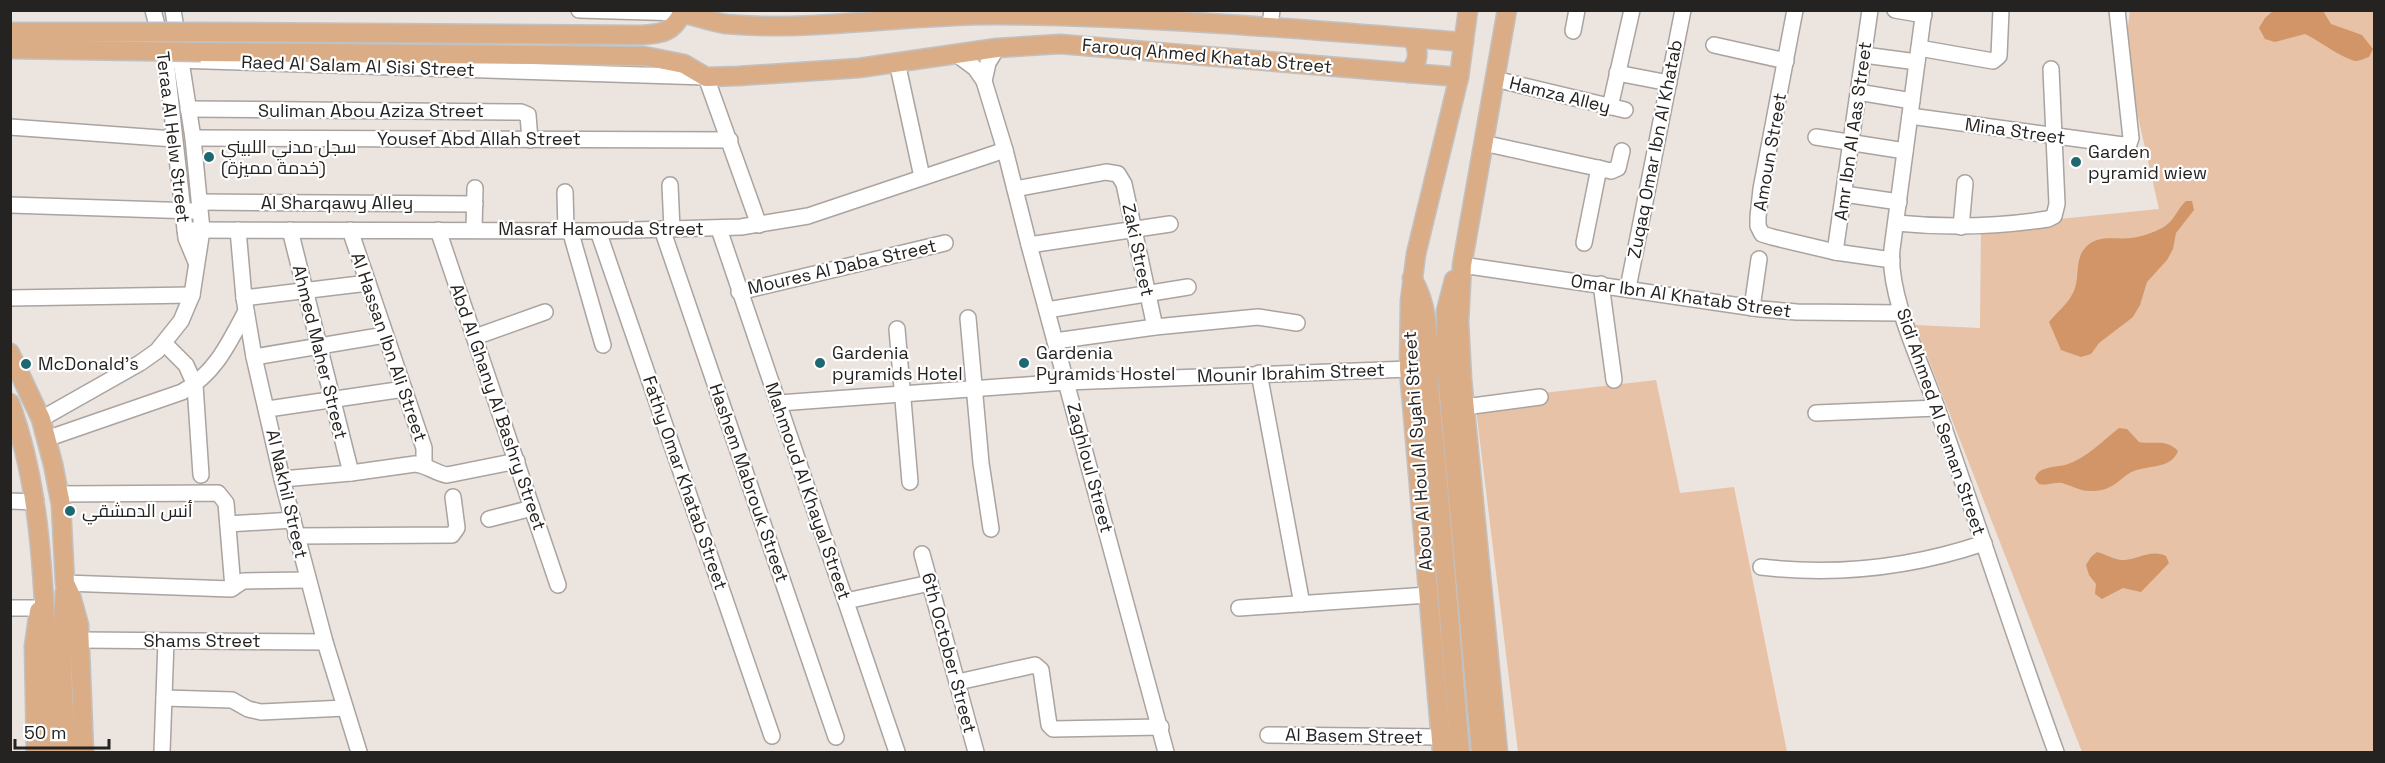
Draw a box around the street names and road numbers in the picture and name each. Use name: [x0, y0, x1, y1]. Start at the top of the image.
street label: Farouq Ahmed Khatab Street: [1081, 33, 1333, 78]
street label: Zuqaq Omar Ibn Al Khatab: [1622, 38, 1687, 260]
street label: Amr Ibn Al Aas Street: [1829, 40, 1876, 222]
street label: Teraa Al Helw Street: [152, 50, 195, 224]
street label: Raed Al Salam Al Sisi Street: [241, 50, 475, 81]
street label: Hamza Alley: [1507, 71, 1613, 118]
street label: Amoun Street: [1748, 91, 1791, 213]
street label: Suliman Abou Aziza Street: [258, 99, 484, 122]
street label: Mina Street: [1963, 112, 2067, 149]
street label: Yousef Abd Allah Street: [377, 127, 581, 150]
street label: Al Sharqawy Alley: [261, 191, 413, 214]
street label: Zaki Street: [1117, 201, 1160, 298]
street label: Masraf Hamouda Street: [498, 217, 704, 240]
street label: Moures Al Daba Street: [745, 234, 938, 299]
street label: Al Hassan Ibn Ali Street: [346, 249, 433, 444]
street label: Ahmed Maher Street: [288, 262, 353, 441]
street label: Omar Ibn Al Khatab Street: [1569, 269, 1793, 322]
street label: Abd Al Ghany Al Bashry Street: [445, 280, 552, 533]
street label: Sidi Ahmed Al Seman Street: [1892, 305, 1991, 539]
street label: Abou Al Houl Al Syahi Street: [1398, 330, 1437, 572]
street label: Mounir Ibrahim Street: [1197, 358, 1385, 387]
street label: Fathy Omar Khatab Street: [638, 373, 733, 593]
street label: Mahmoud Al Khayal Street: [760, 379, 857, 603]
street label: Hashem Mabrouk Street: [705, 380, 794, 585]
street label: Zaghloul Street: [1062, 400, 1119, 535]
street label: Al Nakhil Street: [261, 427, 314, 561]
street label: 6th October Street: [917, 570, 982, 736]
street label: Shams Street: [143, 629, 261, 652]
street label: Al Basem Street: [1285, 723, 1423, 748]

